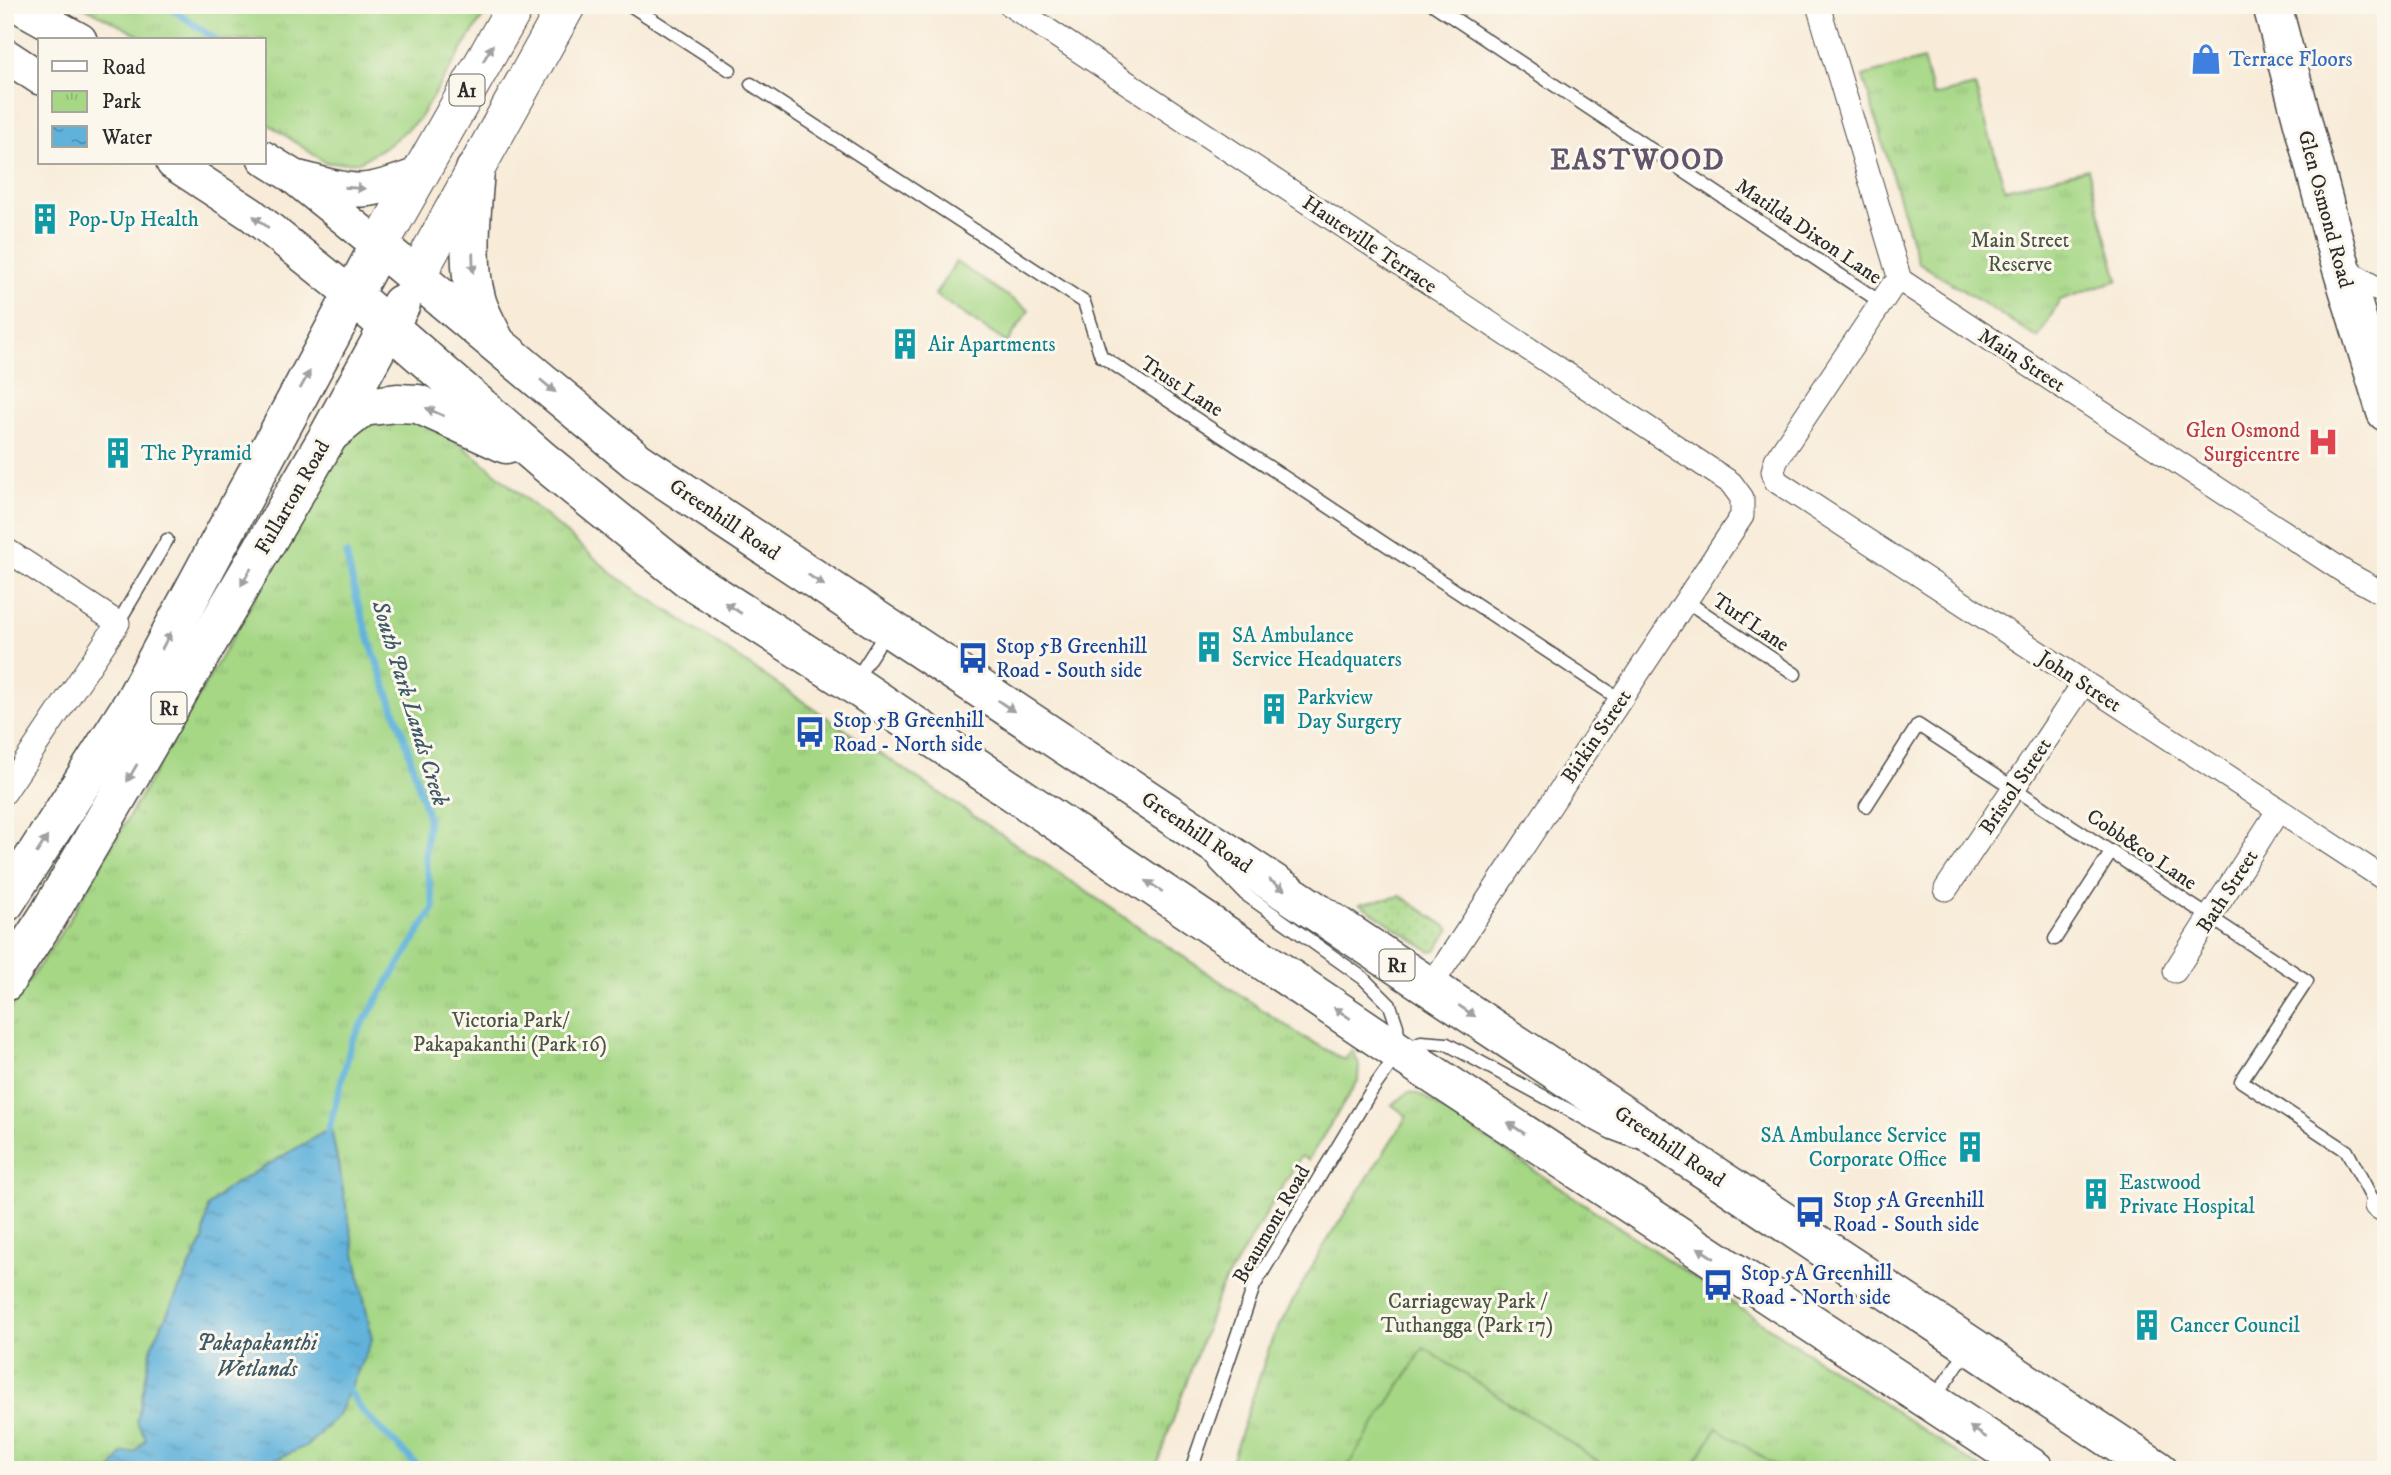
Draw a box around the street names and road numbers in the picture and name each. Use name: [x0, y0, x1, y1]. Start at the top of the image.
road number: A1: [449, 74, 484, 106]
street label: Glen Osmond Road: [2291, 128, 2359, 291]
street label: Matilda Dixon Lane: [1730, 173, 1887, 291]
street label: Hauteville Terrace: [1297, 190, 1442, 300]
street label: Main Street: [1973, 323, 2070, 399]
street label: Trust Lane: [1135, 350, 1228, 423]
street label: Fullarton Road: [250, 435, 336, 559]
street label: Greenhill Road: [664, 473, 785, 567]
street label: Turf Lane: [1707, 588, 1794, 658]
street label: John Street: [2031, 644, 2126, 719]
street label: Birkin Street: [1556, 685, 1638, 788]
road number: R1: [152, 692, 186, 723]
street label: Bristol Street: [1974, 733, 2058, 840]
street label: Greenhill Road: [1136, 786, 1257, 880]
street label: Cobb&co Lane: [2081, 803, 2202, 896]
street label: Bath Street: [2191, 845, 2265, 938]
road number: R1: [1380, 950, 1414, 981]
street label: Greenhill Road: [1609, 1100, 1730, 1194]
street label: Beaumont Road: [1227, 1160, 1317, 1288]

